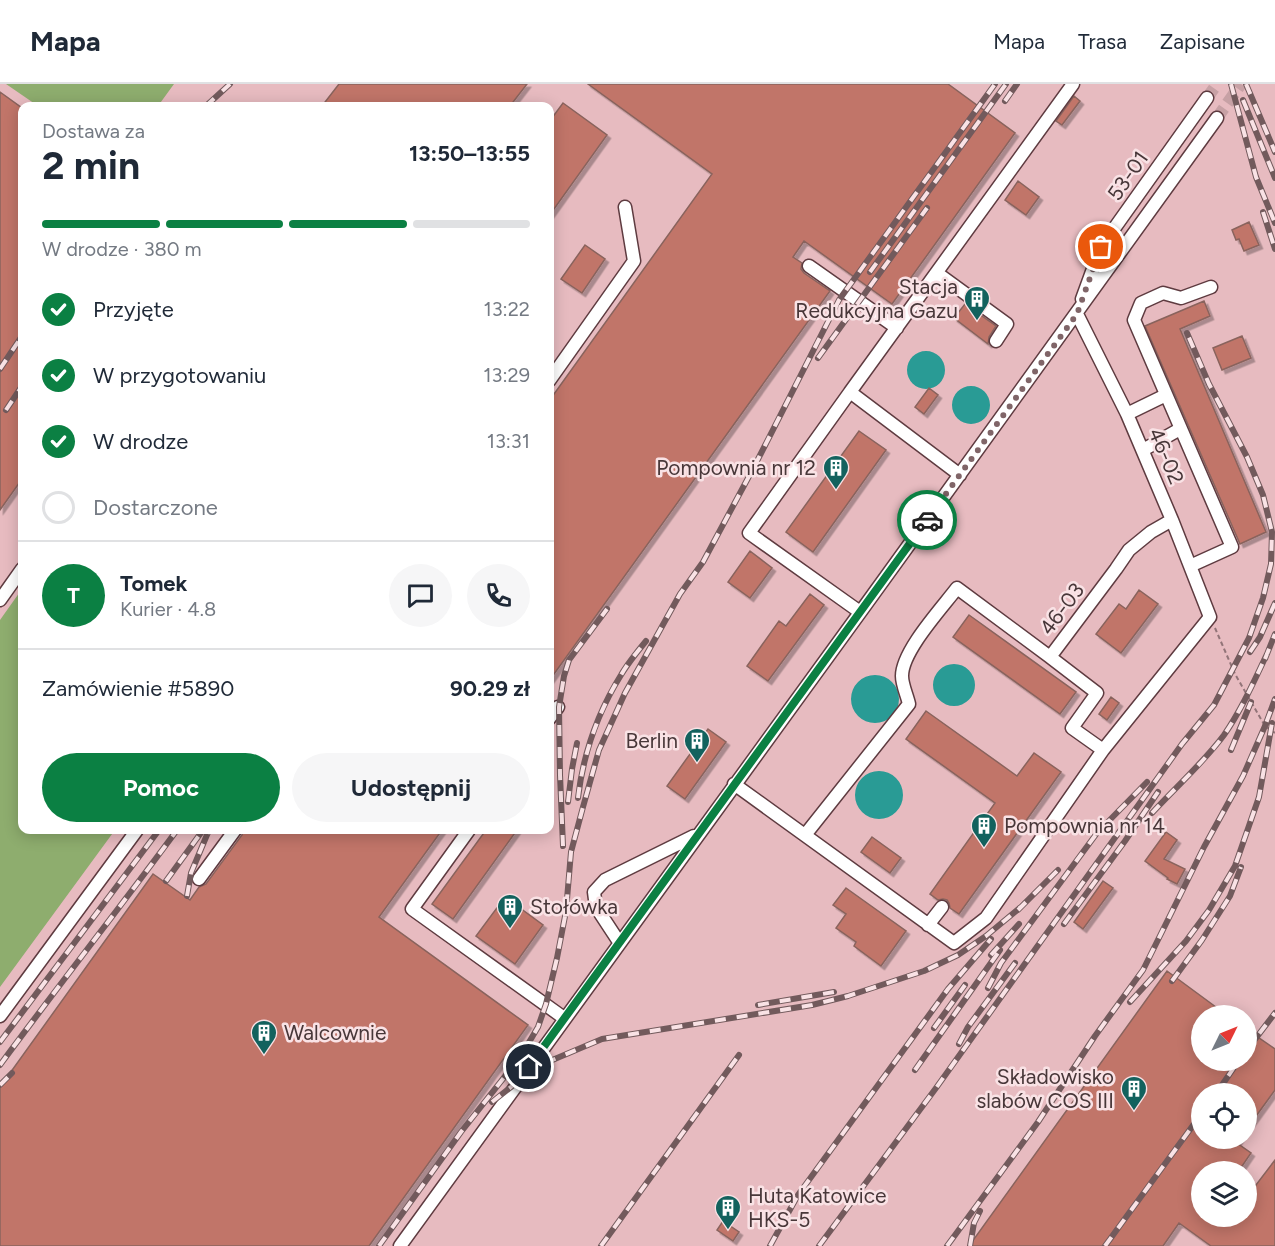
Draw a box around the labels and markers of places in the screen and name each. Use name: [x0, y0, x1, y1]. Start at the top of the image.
pin: [1075, 221, 1126, 272]
place label: Stacja Redukcyjna Gazu: [795, 274, 958, 323]
building icon: Stacja Redukcyjna Gazu: [962, 284, 992, 322]
building icon: Pompownia nr 12: [821, 453, 851, 491]
place label: Pompownia nr 12: [656, 455, 816, 480]
building icon: Berlin: [682, 726, 712, 764]
place label: Berlin: [625, 728, 678, 753]
building icon: Pompownia nr 14: [969, 811, 999, 849]
place label: Pompownia nr 14: [1004, 813, 1165, 838]
building icon: Stołówka: [495, 892, 525, 930]
place label: Stołówka: [530, 894, 618, 919]
building icon: Walcownie: [249, 1018, 279, 1056]
place label: Walcownie: [284, 1020, 386, 1045]
pin: [503, 1041, 554, 1092]
place label: Składowisko slabów COS III: [976, 1064, 1114, 1113]
building icon: Składowisko slabów COS III: [1119, 1074, 1149, 1112]
place label: Huta Katowice HKS-5: [748, 1183, 887, 1232]
building icon: Huta Katowice HKS-5: [713, 1193, 743, 1231]

